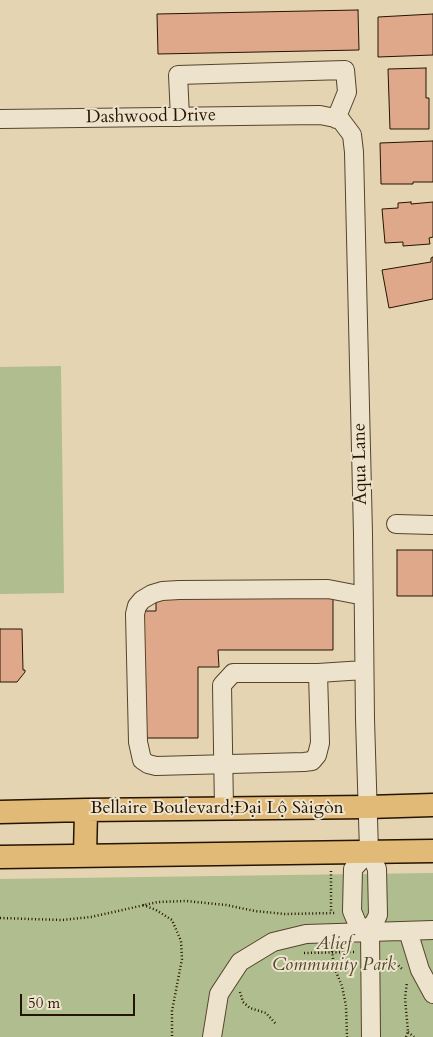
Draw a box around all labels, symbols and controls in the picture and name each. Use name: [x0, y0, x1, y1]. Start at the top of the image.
street label: Dashwood Drive: [86, 105, 216, 129]
street label: Aqua Lane: [349, 423, 373, 505]
street label: Bellaire Boulevard;Đại Lộ Sàigòn: [90, 798, 344, 820]
park label: Alief Community Park: [272, 934, 396, 976]
scale bar: [22, 984, 138, 1016]
text: 50 m: [28, 993, 60, 1013]

